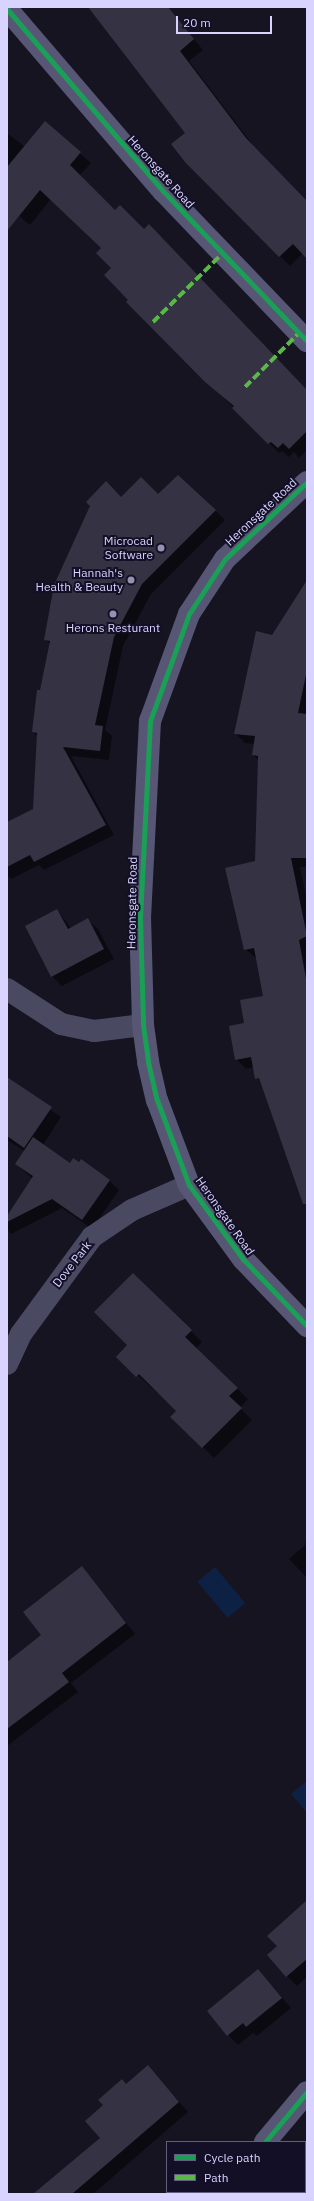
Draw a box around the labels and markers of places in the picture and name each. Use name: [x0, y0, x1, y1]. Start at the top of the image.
place label: Microcad Software: [104, 534, 153, 562]
marker: Microcad Software: [156, 543, 166, 553]
place label: Hannah's Health & Beauty: [35, 566, 123, 594]
marker: Hannah's Health & Beauty: [126, 575, 136, 585]
marker: Herons Resturant: [108, 609, 118, 619]
place label: Herons Resturant: [66, 621, 160, 635]

